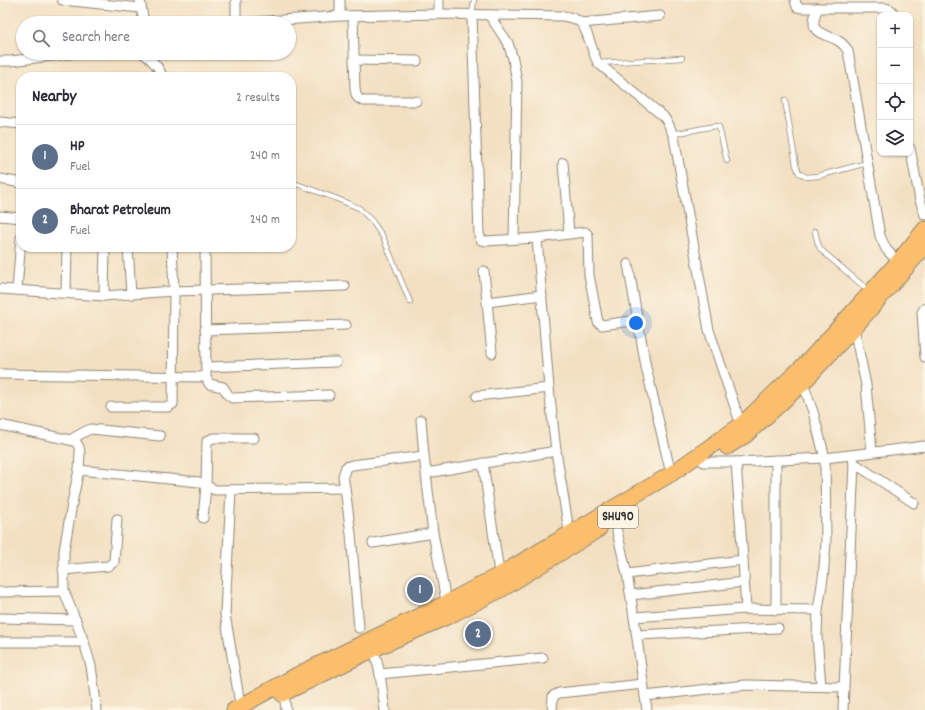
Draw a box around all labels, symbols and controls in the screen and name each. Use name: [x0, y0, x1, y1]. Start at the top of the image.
map controls: [877, 12, 913, 156]
button: +: [877, 12, 913, 48]
search box: [16, 16, 296, 60]
icon: search: [30, 27, 52, 49]
text: Search here: [62, 27, 130, 49]
button: −: [877, 48, 913, 84]
button: locate: [877, 84, 913, 120]
text: Nearby: [32, 86, 76, 110]
text: 2 results: [236, 89, 280, 108]
button: layers: [877, 120, 913, 156]
text: HP: [70, 136, 85, 158]
text: 1: [44, 147, 46, 166]
text: 240 m: [250, 147, 280, 166]
text: Fuel: [70, 158, 90, 177]
text: Bharat Petroleum: [70, 200, 171, 222]
text: 2: [42, 211, 48, 230]
text: 240 m: [250, 211, 280, 230]
text: Fuel: [70, 222, 90, 241]
your location: [626, 313, 646, 333]
road number: SHU90: [598, 506, 638, 528]
pin: 1: [407, 575, 433, 605]
pin: 2: [465, 619, 491, 649]

